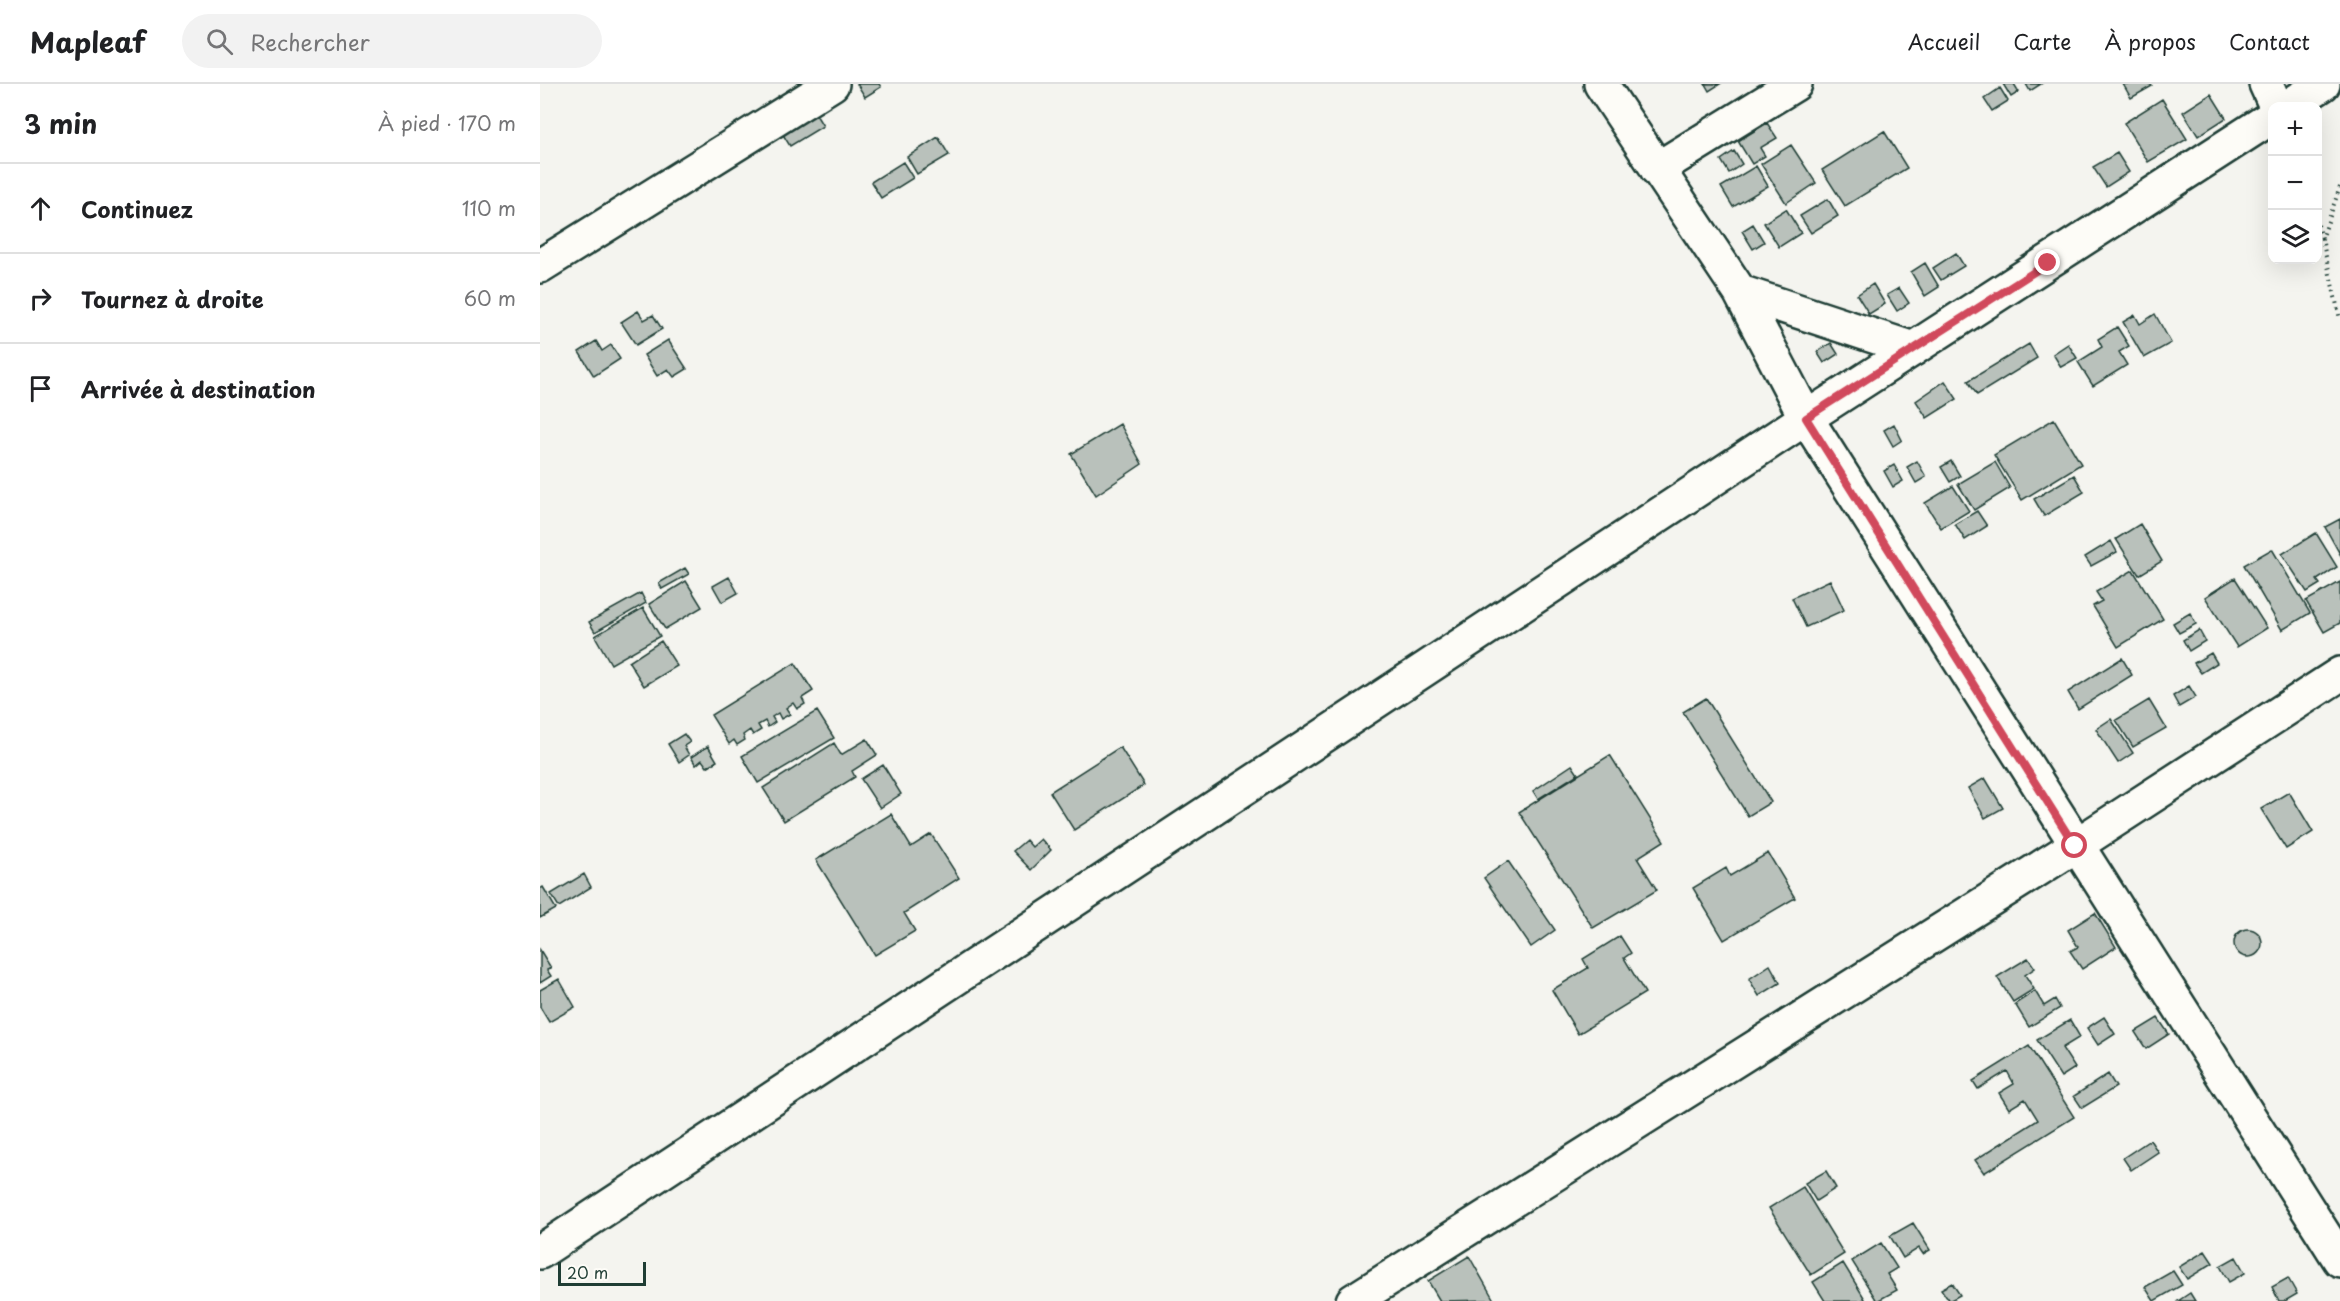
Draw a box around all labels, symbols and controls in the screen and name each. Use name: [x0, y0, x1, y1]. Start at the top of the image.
search box: [182, 14, 602, 68]
text: Mapleaf: [30, 20, 146, 63]
icon: search: [203, 25, 236, 58]
text: Rechercher: [251, 25, 370, 58]
text: Accueil: [1908, 25, 1980, 57]
text: Carte: [2013, 25, 2071, 57]
text: À propos: [2104, 25, 2196, 57]
text: Contact: [2229, 25, 2310, 57]
map controls: [2268, 102, 2322, 264]
button: +: [2268, 102, 2322, 156]
text: 3 min: [24, 104, 97, 143]
text: À pied · 170 m: [378, 108, 516, 138]
button: −: [2268, 156, 2322, 210]
icon: ahead: [24, 192, 57, 225]
text: Continuez: [81, 192, 193, 225]
text: 110 m: [462, 193, 516, 223]
button: layers: [2268, 210, 2322, 264]
route end: [2034, 249, 2060, 275]
icon: right: [24, 282, 57, 315]
text: Tournez à droite: [81, 282, 264, 315]
text: 60 m: [464, 283, 516, 313]
icon: arrive: [24, 372, 57, 405]
text: Arrivée à destination: [81, 372, 315, 405]
route start: [2061, 832, 2087, 858]
scale bar: [558, 1259, 646, 1286]
text: 20 m: [567, 1260, 608, 1284]

